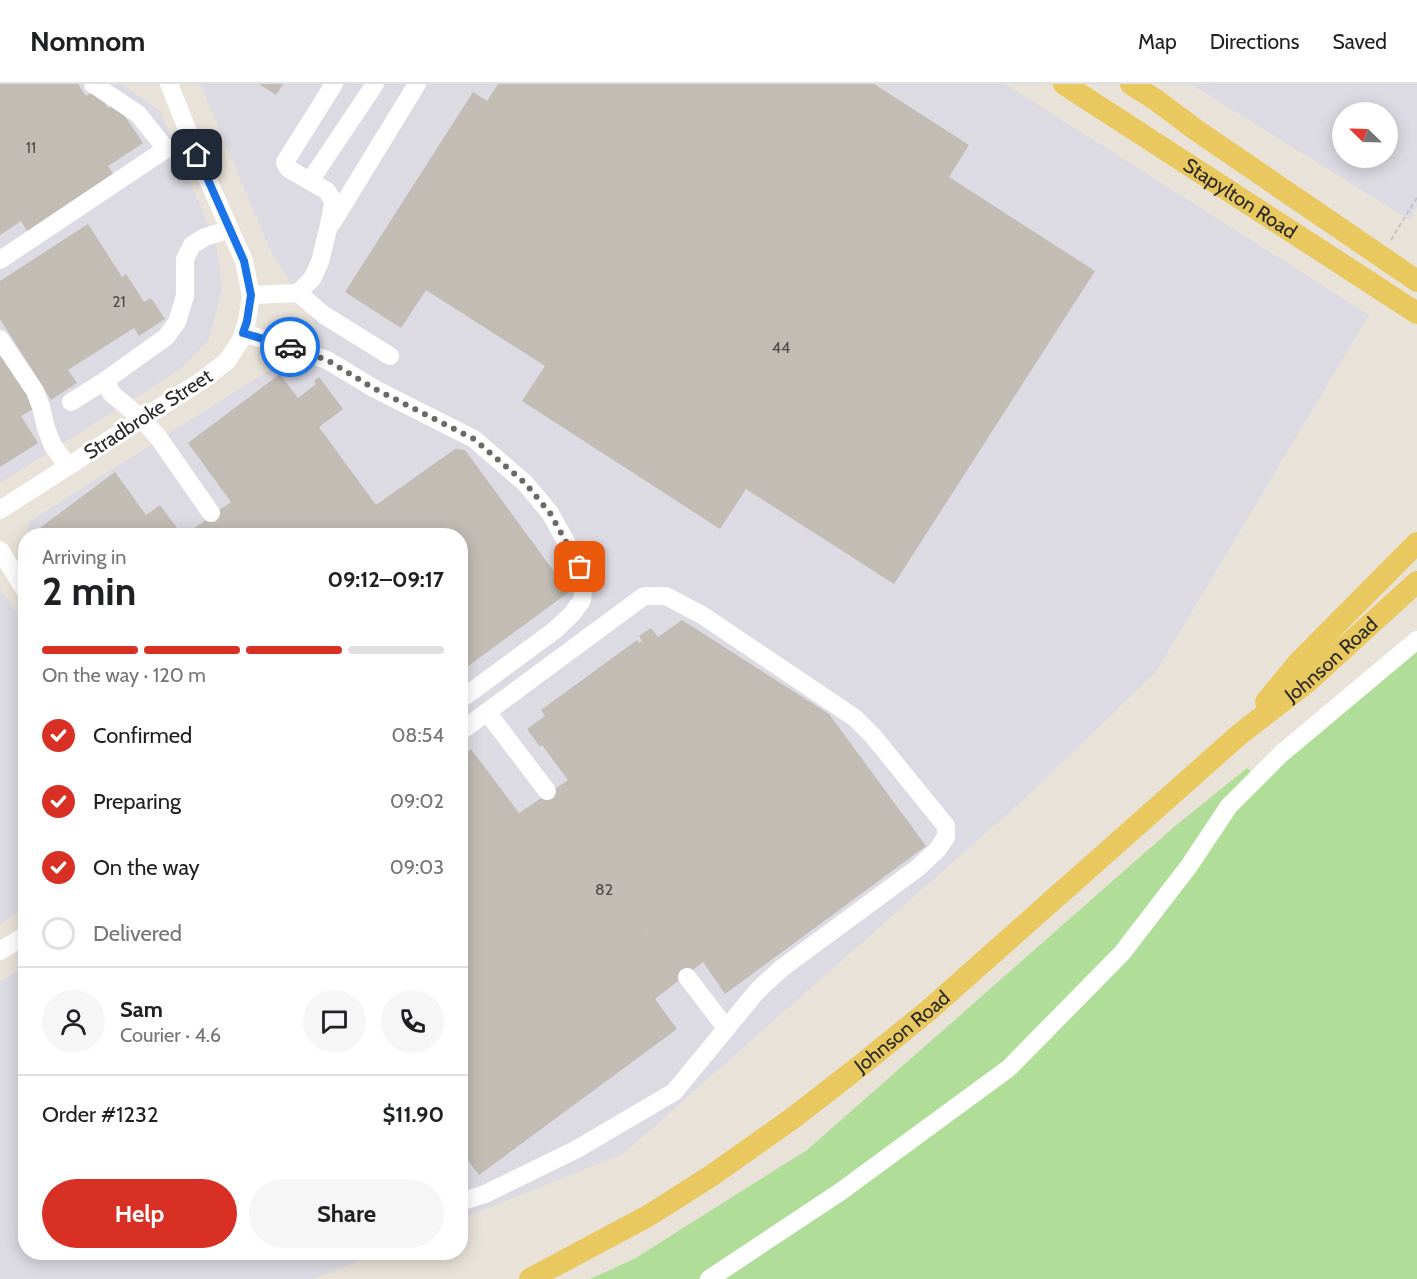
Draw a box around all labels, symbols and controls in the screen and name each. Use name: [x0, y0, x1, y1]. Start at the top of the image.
text: Nomnom: [30, 24, 145, 58]
text: Map: [1138, 29, 1177, 54]
text: Directions: [1210, 29, 1299, 54]
text: Saved: [1332, 29, 1387, 54]
north arrow: [1332, 102, 1398, 168]
map controls: [1332, 102, 1398, 168]
pin: [171, 129, 222, 180]
house number: 11: [26, 138, 36, 157]
icon: home: [180, 138, 213, 171]
street label: Stapylton Road: [1179, 153, 1301, 244]
house number: 21: [112, 292, 126, 311]
courier: [260, 317, 320, 377]
icon: car: [274, 331, 307, 364]
house number: 44: [772, 338, 790, 357]
street label: Stradbroke Street: [79, 364, 217, 464]
pin: [554, 541, 605, 592]
text: Arriving in: [42, 545, 126, 569]
icon: bag: [563, 550, 596, 583]
text: 09:12–09:17: [327, 566, 444, 593]
text: 2 min: [42, 567, 136, 615]
street label: Johnson Road: [1279, 612, 1382, 708]
text: On the way · 120 m: [42, 663, 206, 687]
icon: check: [42, 719, 75, 752]
text: Confirmed: [93, 722, 192, 749]
text: 08:54: [391, 723, 444, 747]
icon: check: [42, 785, 75, 818]
text: Preparing: [93, 788, 181, 815]
text: 09:02: [390, 789, 444, 813]
icon: check: [42, 851, 75, 884]
text: On the way: [93, 854, 200, 881]
text: 09:03: [390, 855, 444, 879]
house number: 82: [595, 880, 613, 899]
text: Delivered: [93, 920, 182, 947]
street label: Johnson Road: [849, 985, 955, 1078]
button: person: [42, 990, 105, 1053]
button: chat: [303, 990, 366, 1053]
button: phone: [381, 990, 444, 1053]
text: Sam: [120, 996, 163, 1023]
text: Courier · 4.6: [120, 1023, 221, 1047]
text: Order #1232: [42, 1101, 158, 1128]
text: $11.90: [383, 1101, 444, 1128]
button: Help: [42, 1179, 237, 1248]
button: Share: [249, 1179, 444, 1248]

